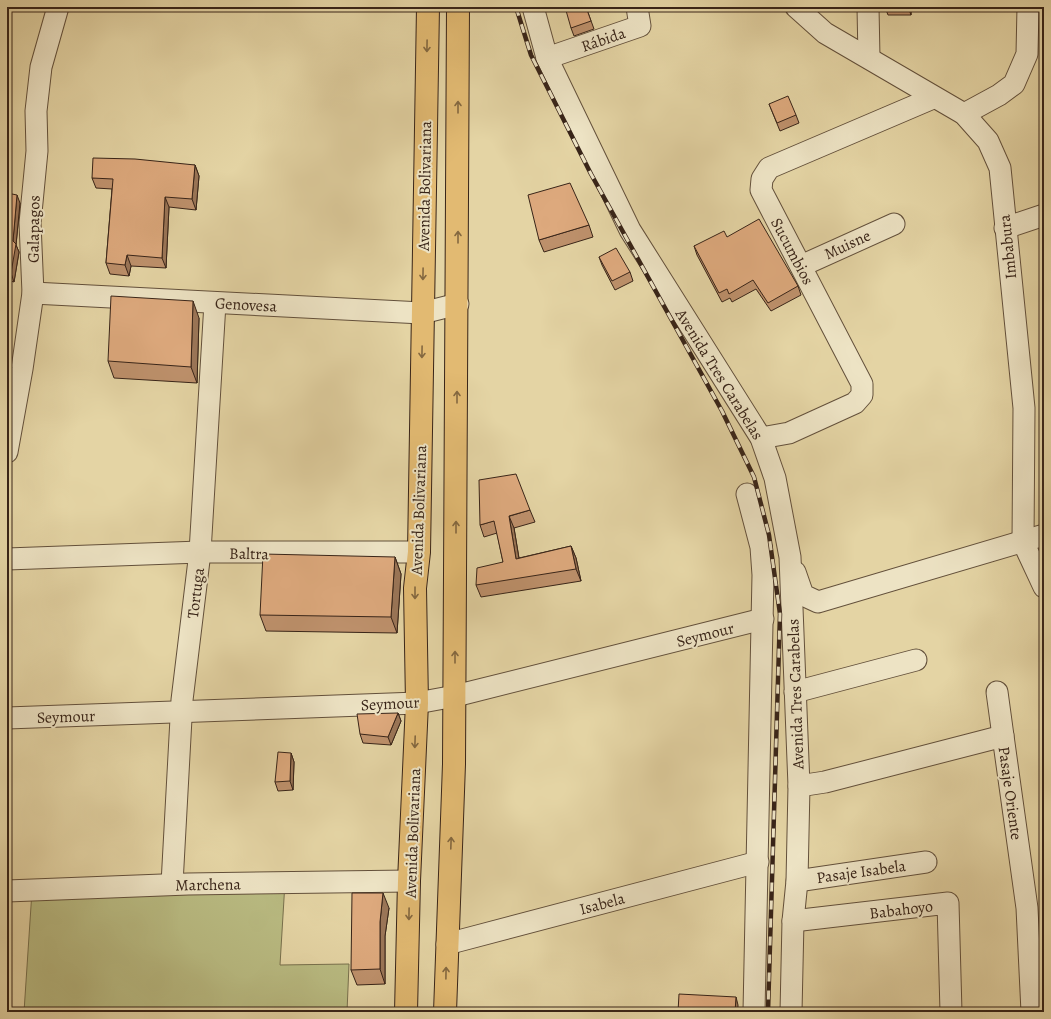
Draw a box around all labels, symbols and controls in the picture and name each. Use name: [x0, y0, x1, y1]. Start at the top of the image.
street label: Rábida: [578, 22, 629, 58]
one-way arrow: [423, 39, 431, 52]
one-way arrow: [454, 101, 462, 114]
street label: Avenida Bolivariana: [413, 120, 437, 252]
street label: Galapagos: [22, 195, 46, 263]
street label: Imbabura: [994, 213, 1022, 280]
street label: Sucumbios: [765, 214, 819, 289]
street label: Muisne: [821, 225, 874, 265]
one-way arrow: [454, 231, 462, 244]
one-way arrow: [419, 267, 427, 280]
street label: Genovesa: [214, 292, 278, 318]
street label: Avenida Tres Carabelas: [669, 304, 768, 444]
one-way arrow: [418, 345, 425, 358]
one-way arrow: [453, 391, 461, 404]
street label: Avenida Bolivariana: [406, 444, 432, 576]
one-way arrow: [452, 521, 460, 534]
street label: Baltra: [229, 543, 270, 565]
street label: Tortuga: [182, 566, 210, 620]
one-way arrow: [411, 586, 419, 599]
street label: Seymour: [674, 617, 736, 653]
street label: Avenida Tres Carabelas: [782, 618, 810, 771]
one-way arrow: [451, 651, 459, 664]
street label: Seymour: [360, 691, 420, 717]
street label: Seymour: [36, 705, 96, 729]
one-way arrow: [412, 735, 419, 748]
street label: Pasaje Oriente: [993, 745, 1027, 841]
street label: Avenida Bolivariana: [400, 767, 426, 899]
one-way arrow: [447, 837, 454, 850]
street label: Pasaje Isabela: [815, 855, 908, 889]
street label: Marchena: [175, 873, 242, 897]
street label: Isabela: [577, 887, 628, 921]
street label: Babahoyo: [868, 895, 934, 925]
one-way arrow: [405, 907, 413, 920]
one-way arrow: [442, 967, 450, 980]

